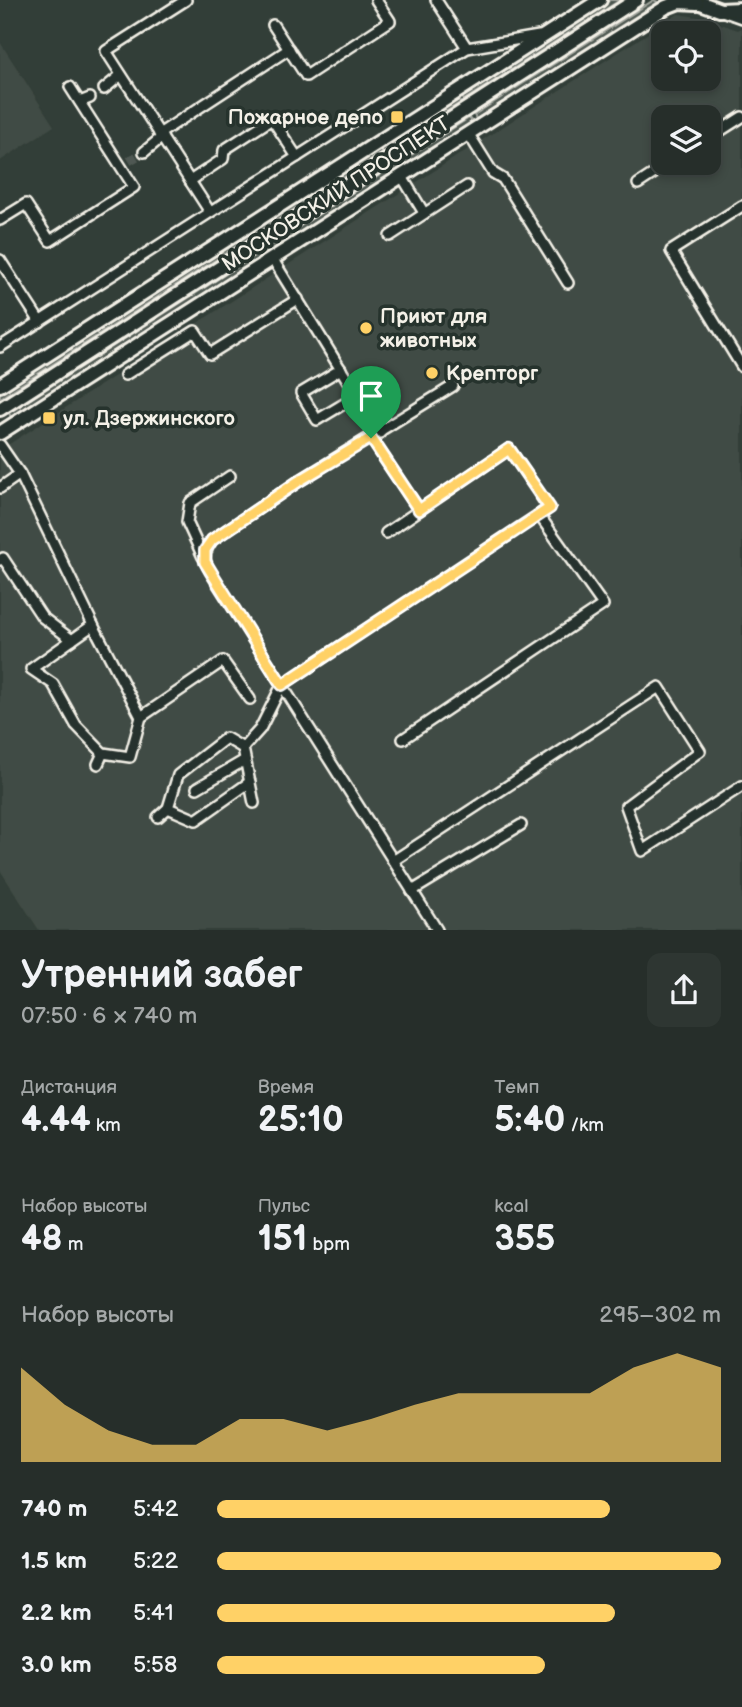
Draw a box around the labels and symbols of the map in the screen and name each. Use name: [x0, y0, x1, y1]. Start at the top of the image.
place label: Пожарное депо: [228, 105, 383, 130]
marker: Пожарное депо: [389, 109, 405, 125]
street label: МОСКОВСКИЙ ПРОСПЕКТ: [217, 111, 455, 277]
place label: Приют для животных: [380, 304, 487, 353]
marker: Приют для животных: [358, 320, 374, 336]
place label: Крепторг: [446, 361, 539, 386]
marker: Крепторг: [424, 365, 440, 381]
pin: [341, 366, 401, 438]
place label: ул. Дзержинского: [63, 406, 235, 431]
marker: ул. Дзержинского: [41, 410, 57, 426]

